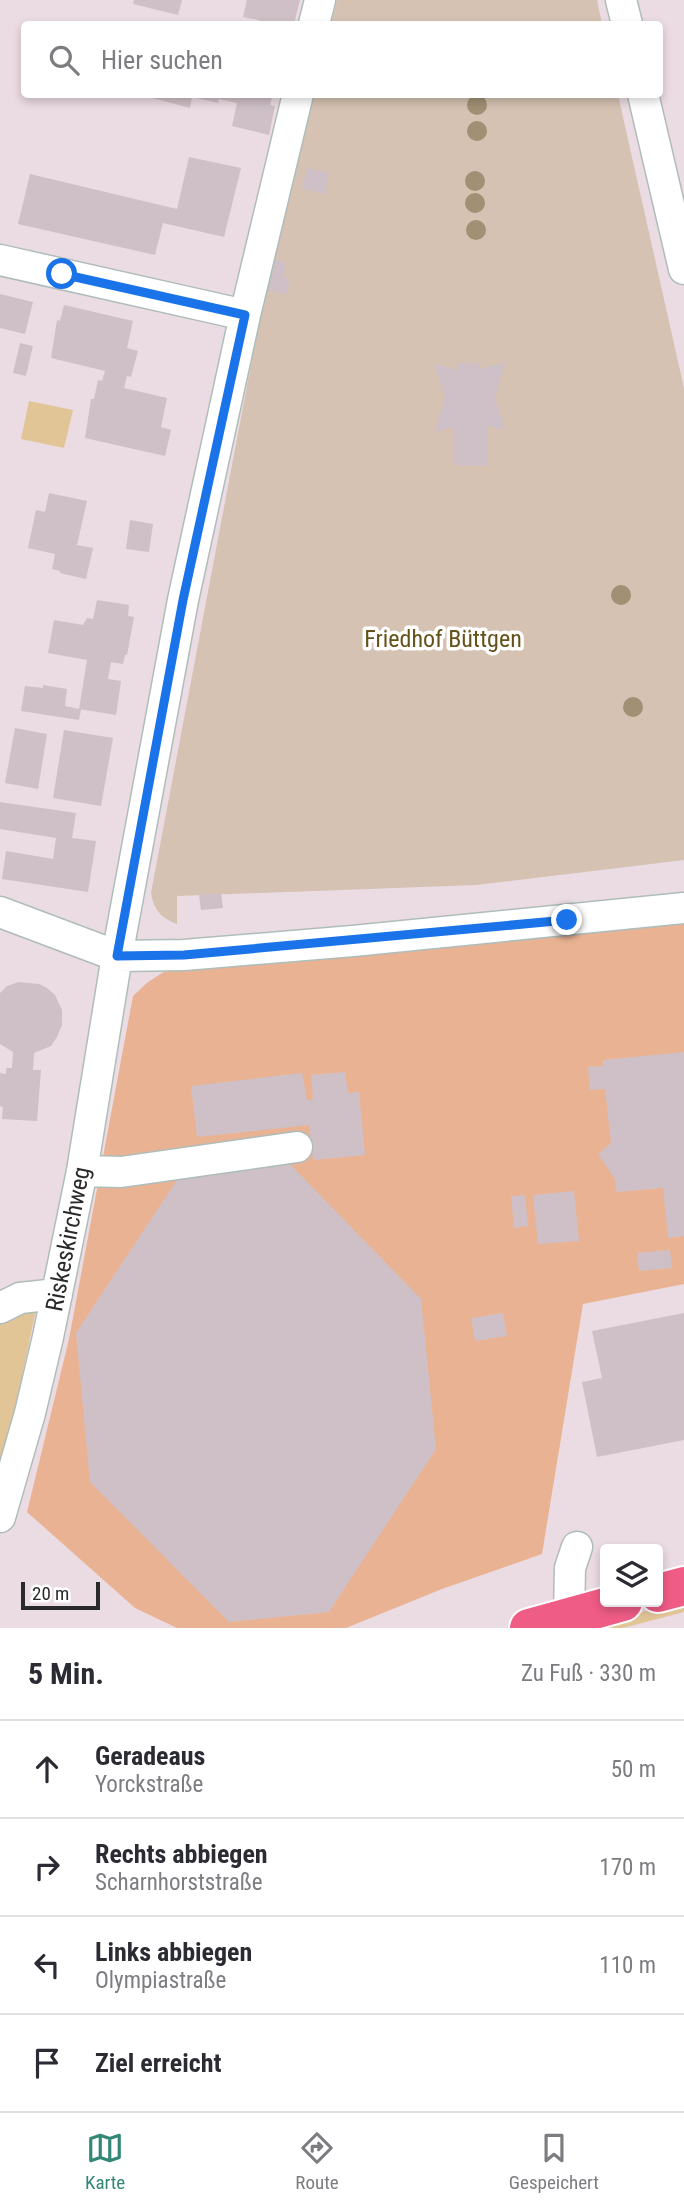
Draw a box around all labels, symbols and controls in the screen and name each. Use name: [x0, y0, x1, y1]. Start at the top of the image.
search box: [21, 21, 663, 98]
icon: search: [45, 41, 83, 79]
text: Hier suchen: [101, 45, 223, 75]
route start: [46, 258, 77, 289]
park label: Friedhof Büttgen: [364, 625, 522, 653]
route end: [551, 904, 582, 935]
street label: Riskeskirchweg: [40, 1164, 96, 1314]
map controls: [600, 1544, 663, 1607]
button: layers: [600, 1544, 663, 1607]
scale bar: [21, 1579, 100, 1611]
text: 20 m: [32, 1582, 69, 1605]
text: 5 Min.: [28, 1656, 104, 1691]
text: Zu Fuß · 330 m: [521, 1660, 656, 1687]
text: Geradeaus: [95, 1741, 205, 1771]
icon: ahead: [28, 1750, 66, 1788]
text: 50 m: [611, 1756, 656, 1783]
text: Yorckstraße: [95, 1771, 203, 1798]
text: Rechts abbiegen: [95, 1839, 268, 1869]
icon: right: [28, 1848, 66, 1886]
text: 170 m: [599, 1854, 656, 1881]
text: Scharnhorststraße: [95, 1869, 262, 1896]
text: Links abbiegen: [95, 1937, 252, 1967]
icon: left: [28, 1946, 66, 1984]
text: 110 m: [599, 1952, 656, 1979]
text: Olympiastraße: [95, 1967, 226, 1994]
icon: arrive: [28, 2044, 66, 2082]
text: Ziel erreicht: [95, 2048, 221, 2078]
tab: Karte: [85, 2129, 125, 2194]
tab: Route: [295, 2129, 339, 2194]
tab: Gespeichert: [509, 2129, 599, 2194]

